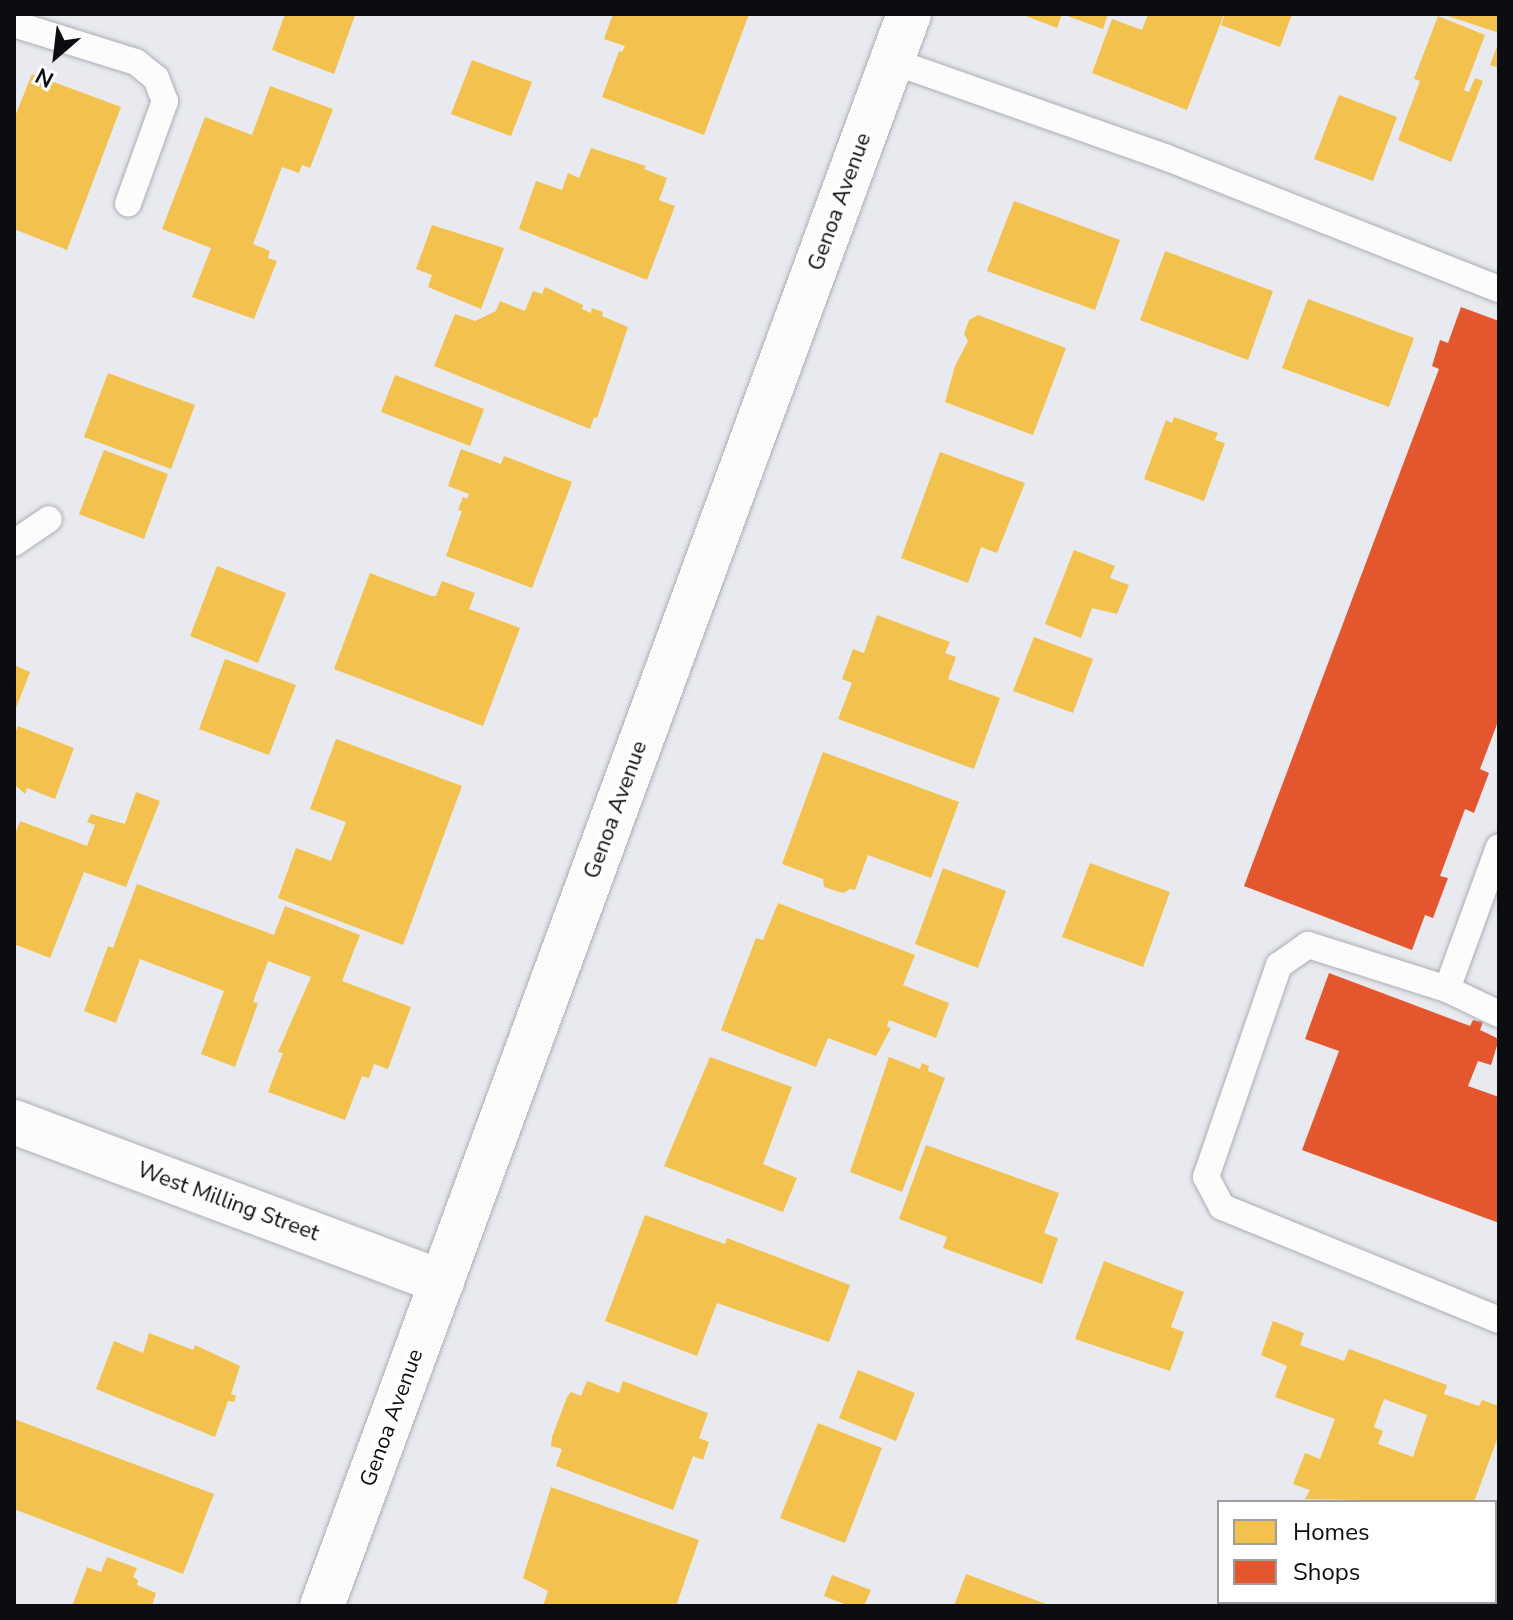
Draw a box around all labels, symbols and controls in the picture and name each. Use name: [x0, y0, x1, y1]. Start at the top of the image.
north arrow: [16, 16, 96, 96]
text: N: [30, 60, 59, 94]
street label: Genoa Avenue: [803, 130, 877, 274]
street label: Genoa Avenue: [579, 738, 653, 882]
street label: West Milling Street: [133, 1157, 323, 1247]
street label: Genoa Avenue: [355, 1346, 429, 1490]
legend: [1217, 1500, 1497, 1604]
text: Homes: [1293, 1516, 1369, 1548]
text: Shops: [1293, 1556, 1360, 1588]

